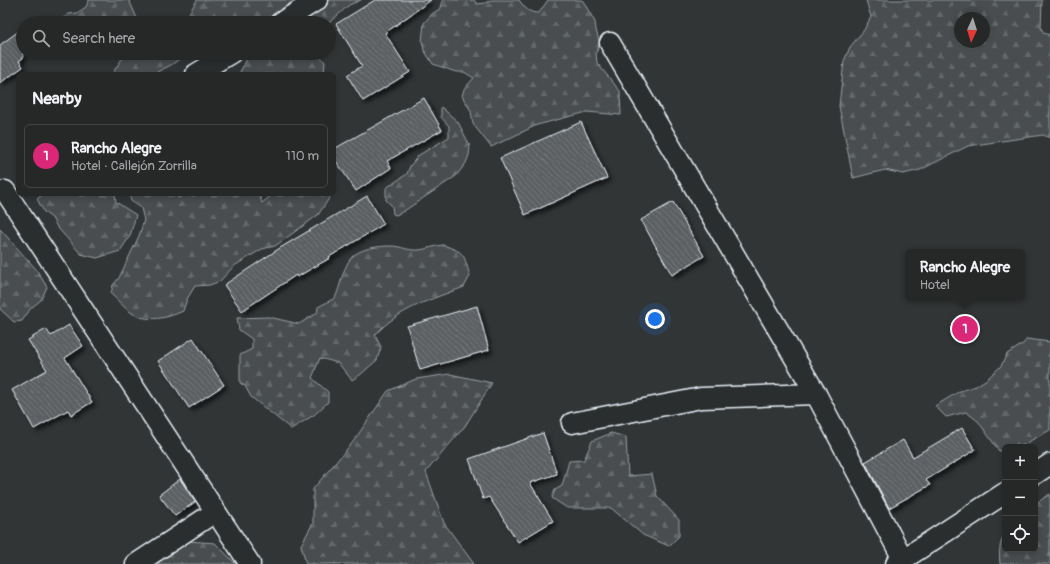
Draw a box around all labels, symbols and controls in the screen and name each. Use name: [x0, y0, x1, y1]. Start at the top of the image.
north arrow: [954, 12, 990, 48]
search box: [16, 16, 336, 60]
icon: search: [30, 27, 52, 49]
text: Search here: [62, 29, 135, 48]
text: Nearby: [32, 88, 81, 109]
text: Rancho Alegre: [71, 139, 161, 158]
text: 1: [43, 148, 49, 164]
text: 110 m: [286, 148, 319, 164]
text: Hotel · Callejón Zorrilla: [71, 158, 197, 174]
popup: [905, 249, 1025, 301]
text: Rancho Alegre: [920, 258, 1010, 277]
text: Hotel: [920, 277, 950, 293]
your location: [645, 309, 665, 329]
pin: 1: [952, 314, 978, 344]
map controls: [1002, 444, 1038, 552]
button: +: [1002, 444, 1038, 480]
button: −: [1002, 480, 1038, 516]
button: locate: [1002, 516, 1038, 552]

